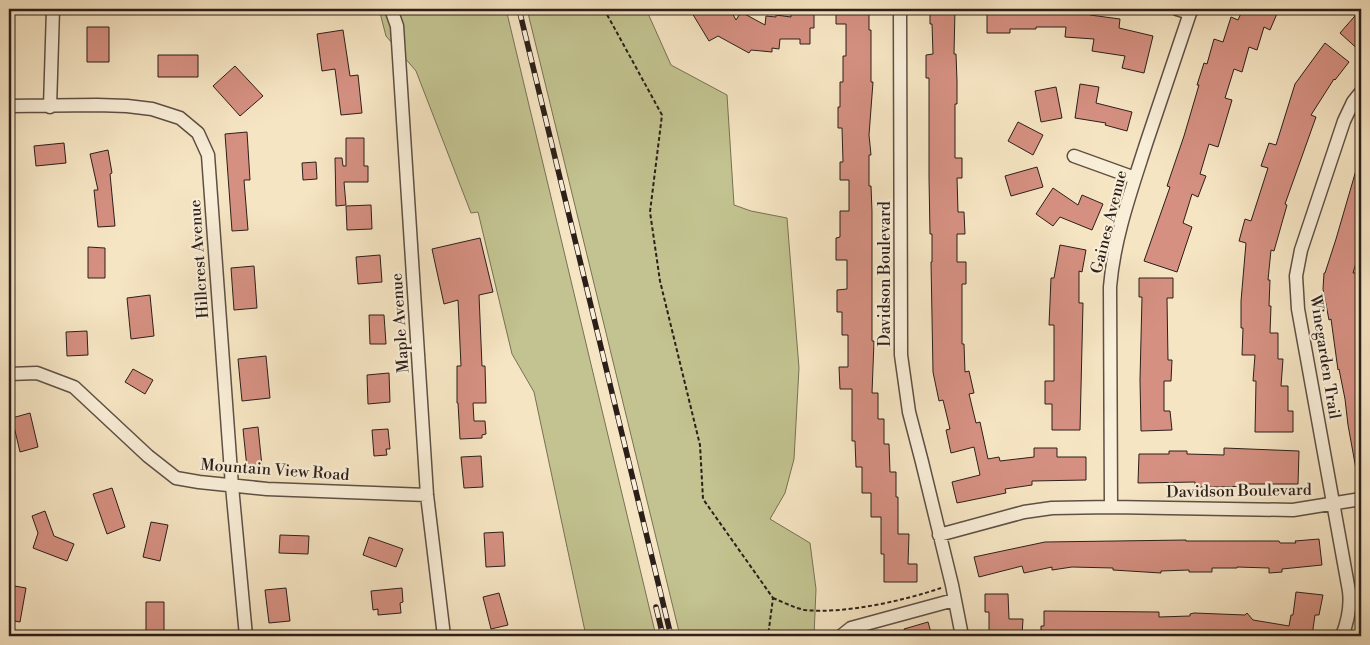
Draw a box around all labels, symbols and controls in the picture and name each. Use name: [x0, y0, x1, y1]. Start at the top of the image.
street label: Gaines Avenue: [1086, 168, 1132, 276]
street label: Hillcrest Avenue: [185, 199, 213, 319]
street label: Davidson Boulevard: [875, 201, 895, 347]
street label: Maple Avenue: [387, 272, 413, 374]
street label: Winegarden Trail: [1305, 292, 1345, 421]
street label: Mountain View Road: [200, 455, 350, 485]
street label: Davidson Boulevard: [1166, 480, 1312, 502]

